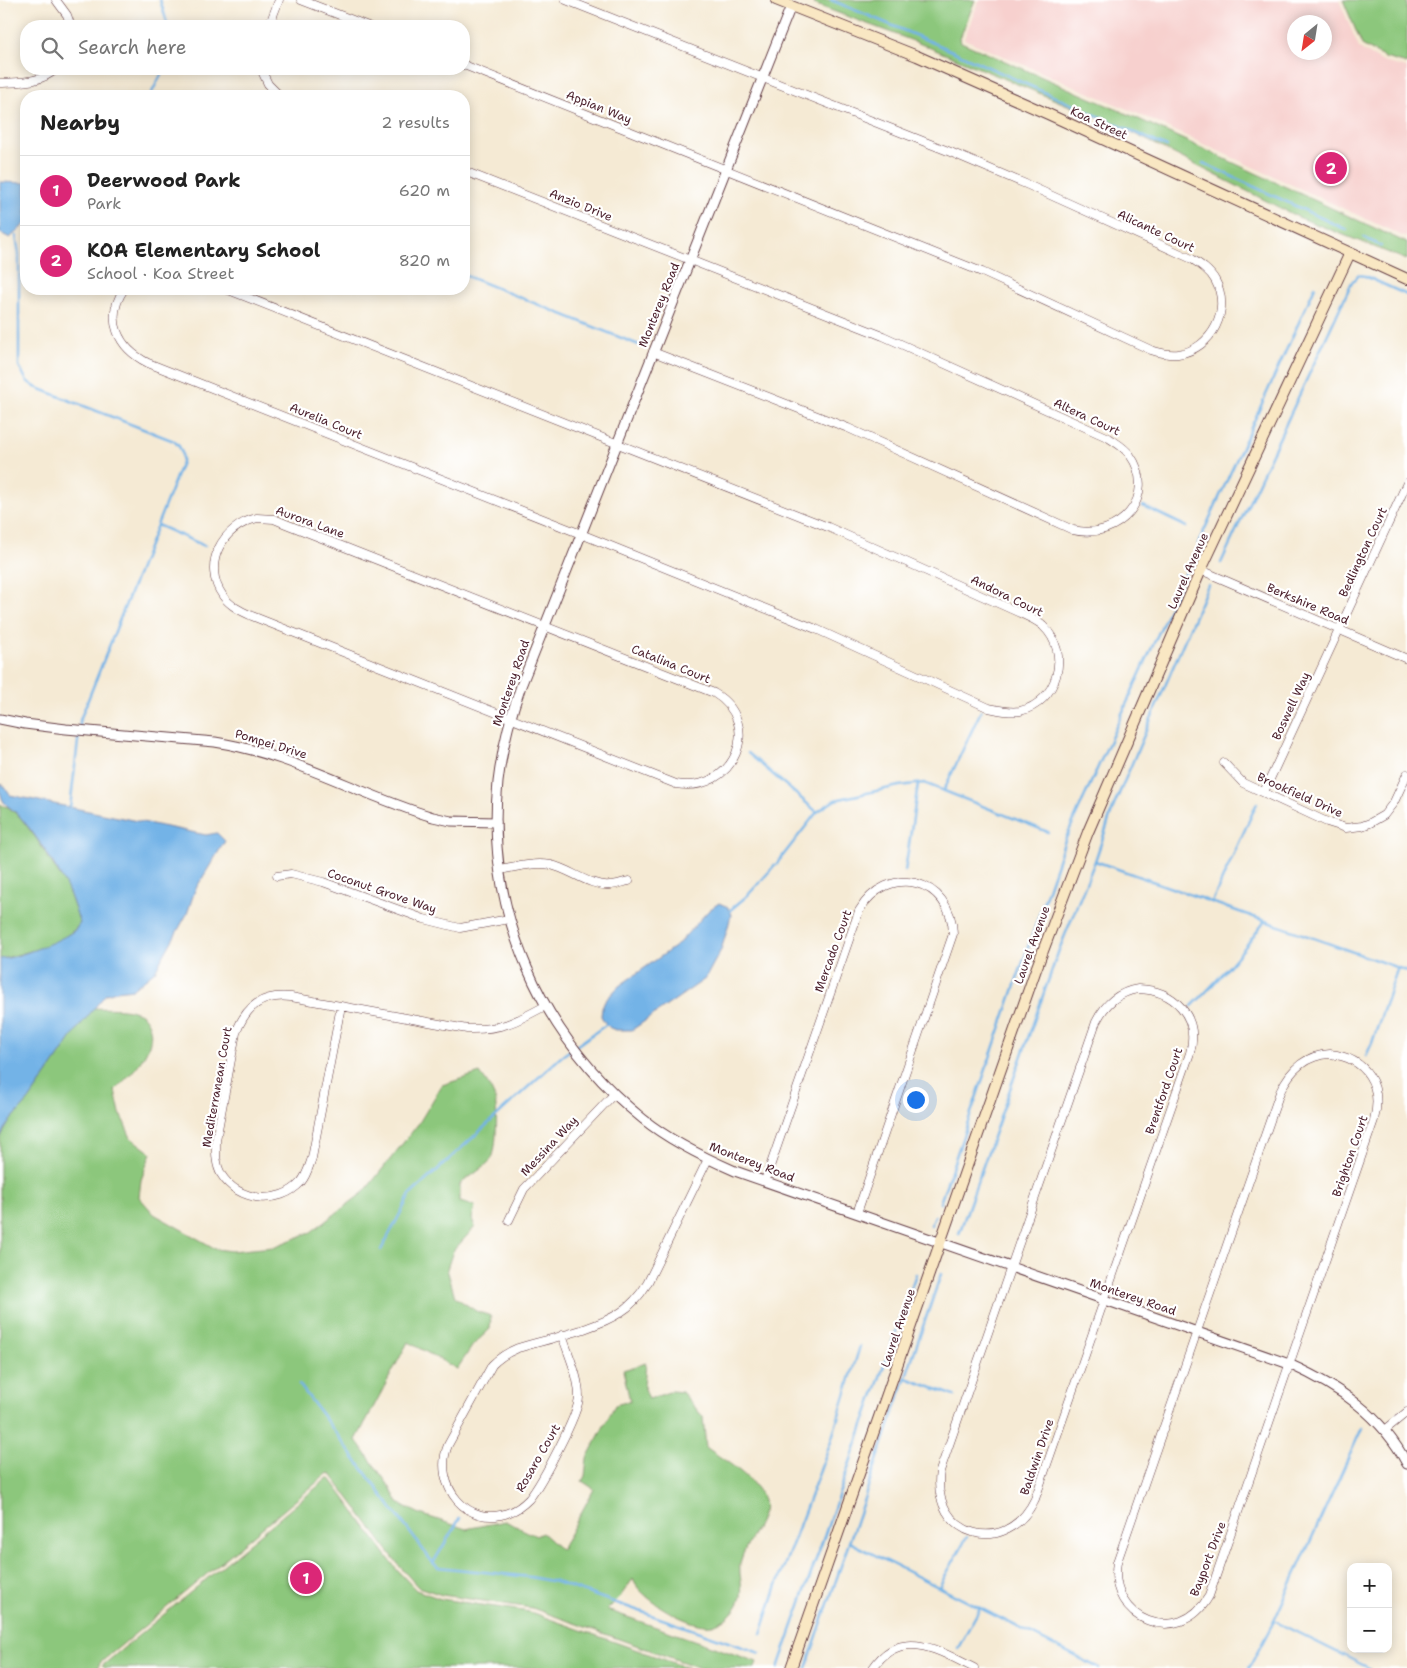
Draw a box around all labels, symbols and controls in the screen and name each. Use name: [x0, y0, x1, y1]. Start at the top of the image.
north arrow: [1287, 15, 1332, 60]
search box: [20, 20, 470, 75]
icon: search: [38, 34, 66, 62]
text: Search here: [78, 35, 187, 60]
street label: Appian Way: [564, 87, 634, 127]
street label: Koa Street: [1068, 103, 1130, 143]
text: Nearby: [40, 109, 120, 137]
text: 2 results: [381, 112, 450, 133]
pin: 2: [1315, 149, 1347, 187]
text: Deerwood Park: [87, 168, 241, 193]
text: 1: [52, 180, 60, 201]
text: 620 m: [399, 180, 450, 201]
street label: Anzio Drive: [547, 185, 615, 225]
text: Park: [87, 193, 121, 214]
street label: Alicante Court: [1115, 206, 1197, 256]
text: KOA Elementary School: [87, 238, 320, 263]
text: 2: [50, 250, 62, 271]
text: 820 m: [399, 250, 450, 271]
street label: Monterey Road: [635, 260, 683, 350]
text: School · Koa Street: [87, 263, 234, 284]
street label: Altera Court: [1051, 395, 1123, 439]
street label: Aurelia Court: [287, 399, 365, 443]
street label: Aurora Lane: [273, 502, 347, 542]
street label: Bedlington Court: [1335, 504, 1391, 600]
street label: Laurel Avenue: [1164, 530, 1212, 612]
street label: Andora Court: [968, 572, 1046, 620]
street label: Berkshire Road: [1264, 579, 1352, 629]
street label: Monterey Road: [489, 637, 533, 728]
street label: Catalina Court: [629, 641, 713, 687]
street label: Boswell Way: [1268, 669, 1314, 743]
street label: Pompei Drive: [233, 725, 309, 763]
street label: Brookfield Drive: [1255, 769, 1346, 821]
street label: Coconut Grove Way: [325, 865, 439, 917]
street label: Laurel Avenue: [1010, 903, 1054, 986]
street label: Mercado Court: [811, 908, 855, 994]
street label: Mediterranean Court: [198, 1025, 236, 1149]
street label: Brentford Court: [1142, 1045, 1186, 1137]
your location: [903, 1087, 929, 1113]
street label: Messina Way: [517, 1112, 581, 1180]
street label: Brighton Court: [1329, 1113, 1371, 1199]
street label: Monterey Road: [707, 1138, 797, 1186]
street label: Monterey Road: [1088, 1275, 1179, 1319]
street label: Laurel Avenue: [877, 1286, 919, 1370]
street label: Baldwin Drive: [1016, 1416, 1058, 1497]
street label: Rosaro Court: [512, 1421, 564, 1495]
street label: Bayport Drive: [1186, 1519, 1230, 1599]
pin: 1: [290, 1559, 322, 1597]
map controls: [1347, 1563, 1392, 1653]
button: +: [1347, 1563, 1392, 1608]
button: −: [1347, 1608, 1392, 1653]

